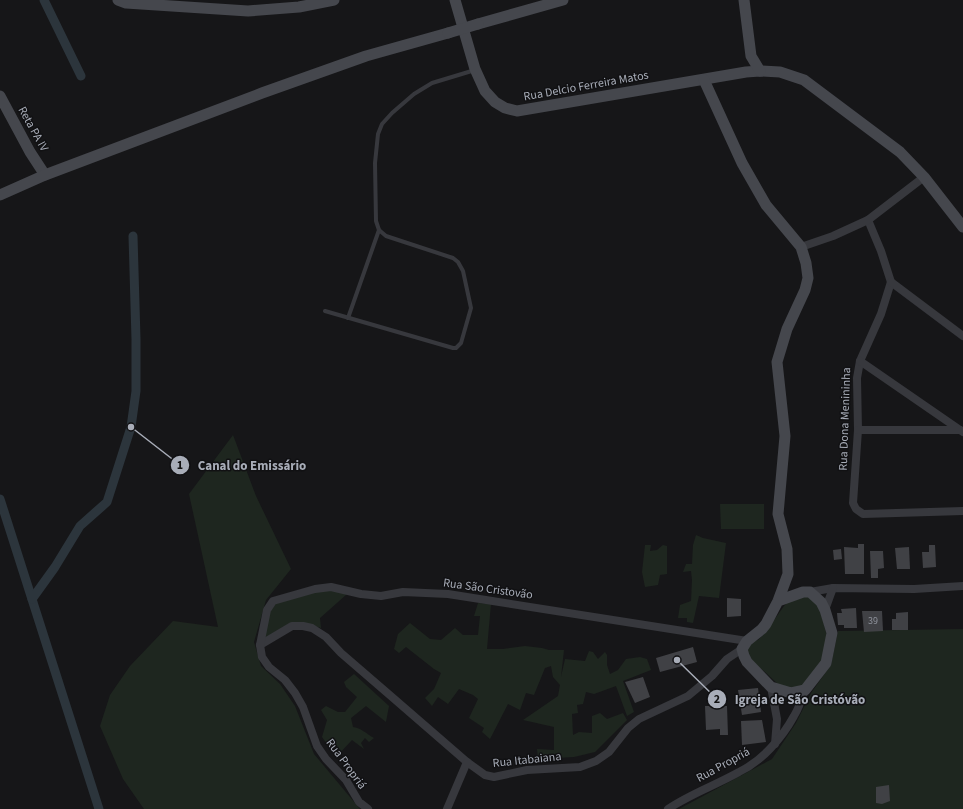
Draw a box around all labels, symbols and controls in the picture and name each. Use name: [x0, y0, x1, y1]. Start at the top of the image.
street label: Rua Delcio Ferreira Matos: [522, 67, 650, 105]
street label: Reta PA IV: [14, 103, 53, 155]
street label: Rua Dona Menininha: [835, 367, 855, 471]
callout: Canal do Emissário: [170, 452, 314, 477]
text: 1: [177, 457, 183, 474]
text: Canal do Emissário: [198, 457, 306, 475]
street label: Rua São Cristovão: [442, 574, 534, 604]
house number: 39: [868, 614, 878, 628]
callout: Igreja de São Cristóvão: [707, 687, 874, 712]
text: 2: [714, 691, 720, 708]
text: Igreja de São Cristóvão: [735, 691, 865, 709]
street label: Rua Propriá: [322, 735, 370, 793]
street label: Rua Propriá: [693, 743, 753, 787]
street label: Rua Itabaiana: [492, 748, 562, 772]

